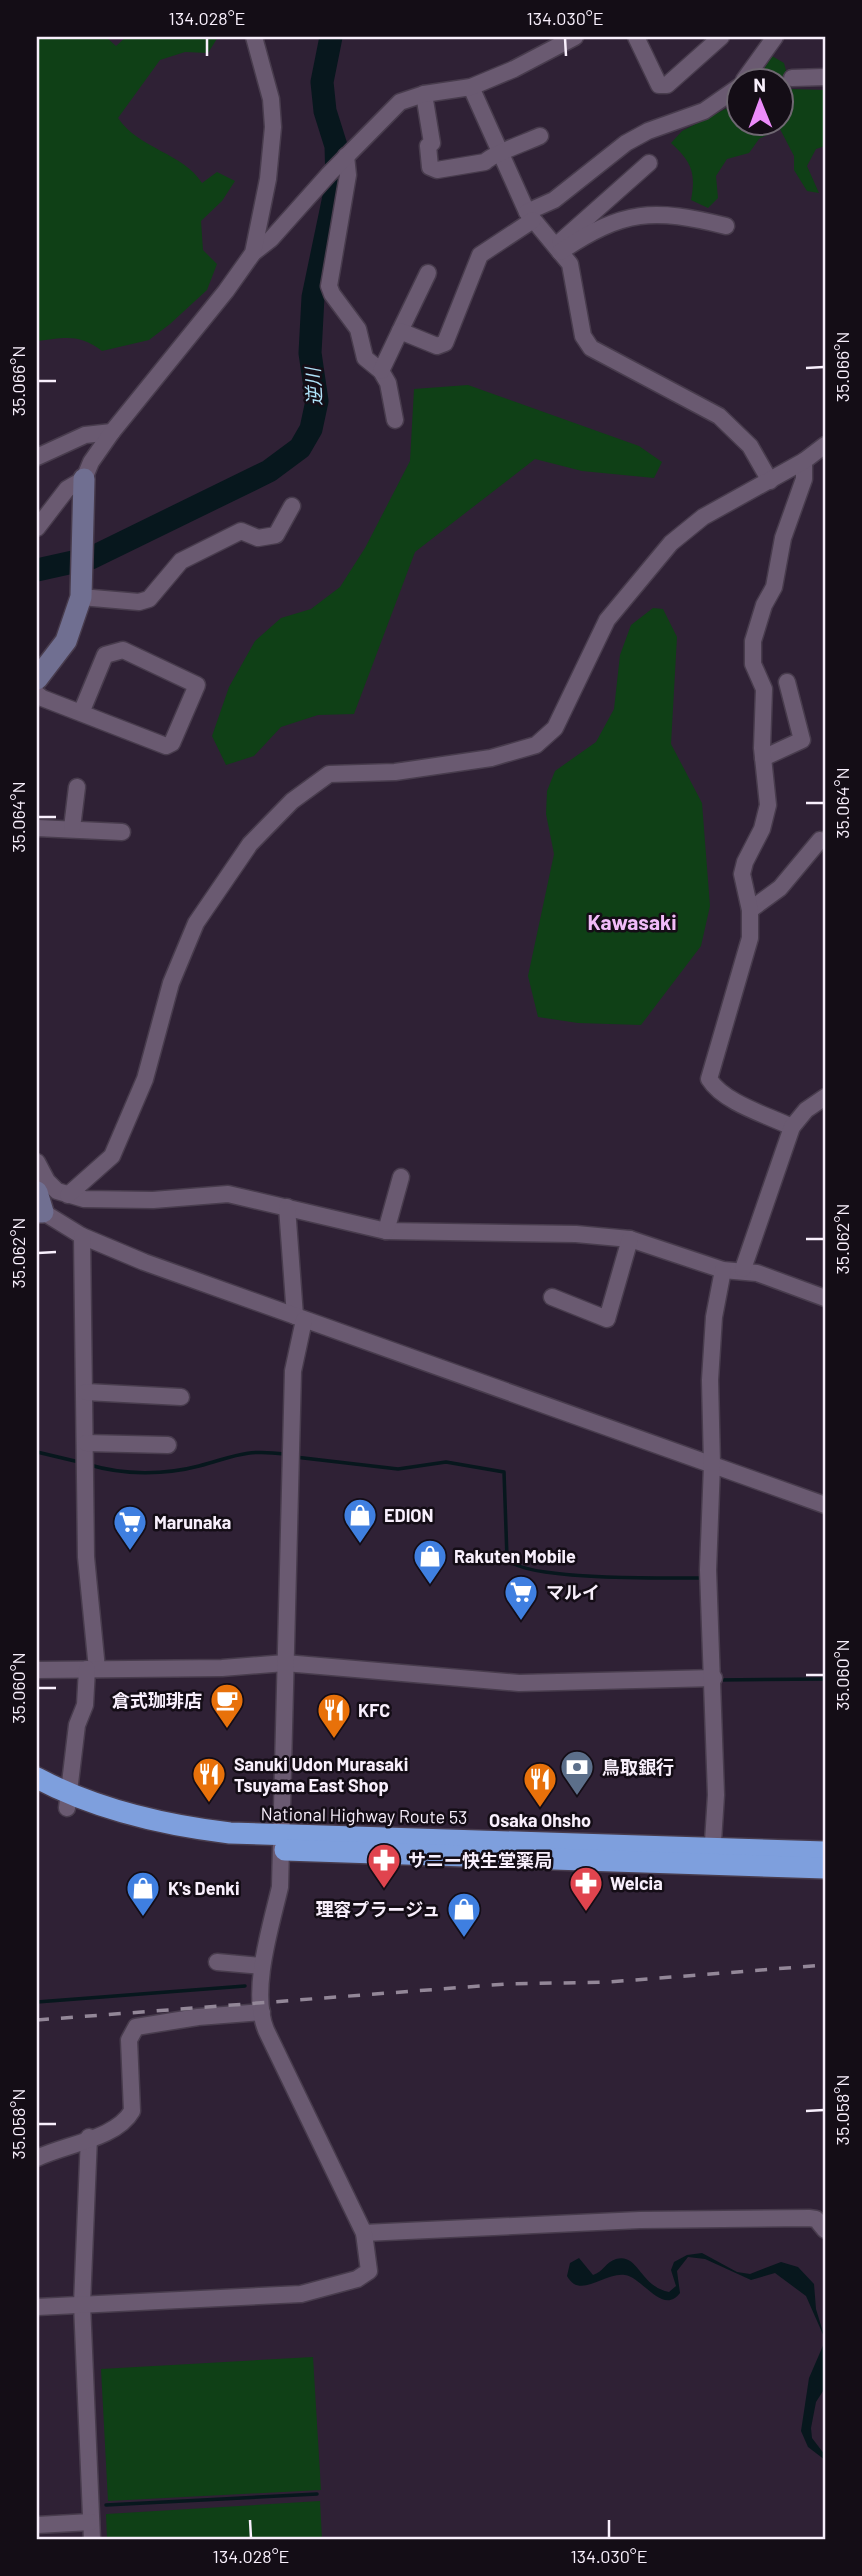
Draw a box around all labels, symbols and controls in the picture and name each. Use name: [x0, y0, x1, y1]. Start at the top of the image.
text: 134.028°E: [169, 7, 245, 29]
text: 134.030°E: [526, 7, 604, 29]
north arrow: [726, 66, 796, 136]
text: N: [753, 73, 766, 96]
text: 35.066°N: [831, 332, 853, 402]
text: 35.066°N: [7, 346, 29, 416]
water label: 逆川: [300, 365, 325, 407]
text: 35.064°N: [831, 767, 853, 839]
text: 35.064°N: [7, 781, 29, 853]
district label: Kawasaki: [587, 909, 677, 934]
text: 35.062°N: [831, 1203, 853, 1275]
text: 35.062°N: [7, 1217, 29, 1289]
shop icon: EDION: [341, 1496, 379, 1545]
supermarket icon: Marunaka: [111, 1503, 149, 1552]
place label: EDION: [384, 1504, 434, 1526]
place label: Marunaka: [154, 1511, 231, 1533]
shop icon: Rakuten Mobile: [411, 1537, 449, 1586]
place label: Rakuten Mobile: [454, 1545, 576, 1567]
supermarket icon: マルイ: [502, 1573, 540, 1622]
place label: マルイ: [546, 1581, 600, 1603]
text: 35.060°N: [831, 1639, 853, 1711]
text: 35.060°N: [7, 1652, 29, 1724]
cafe icon: 倉式珈琲店: [208, 1681, 246, 1730]
place label: 倉式珈琲店: [112, 1689, 202, 1711]
restaurant icon: KFC: [315, 1691, 353, 1740]
place label: KFC: [358, 1699, 390, 1721]
bank icon: 鳥取銀行: [558, 1748, 596, 1797]
place label: Sanuki Udon Murasaki Tsuyama East Shop: [234, 1753, 408, 1796]
restaurant icon: Sanuki Udon Murasaki Tsuyama East Shop: [190, 1755, 228, 1804]
place label: 鳥取銀行: [602, 1756, 674, 1778]
restaurant icon: Osaka Ohsho: [521, 1760, 559, 1809]
street label: National Highway Route 53: [261, 1802, 467, 1828]
place label: Osaka Ohsho: [489, 1809, 591, 1831]
pharmacy icon: サニー快生堂薬局: [365, 1841, 403, 1890]
place label: サニー快生堂薬局: [408, 1849, 552, 1871]
pharmacy icon: Welcia: [567, 1864, 605, 1913]
shop icon: K's Denki: [124, 1869, 162, 1918]
place label: Welcia: [610, 1872, 663, 1894]
place label: K's Denki: [168, 1877, 239, 1899]
shop icon: 理容プラージュ: [445, 1890, 483, 1939]
place label: 理容プラージュ: [316, 1898, 440, 1920]
text: 35.058°N: [831, 2075, 853, 2145]
text: 35.058°N: [7, 2089, 29, 2159]
text: 134.028°E: [213, 2545, 289, 2567]
text: 134.030°E: [570, 2545, 648, 2567]

